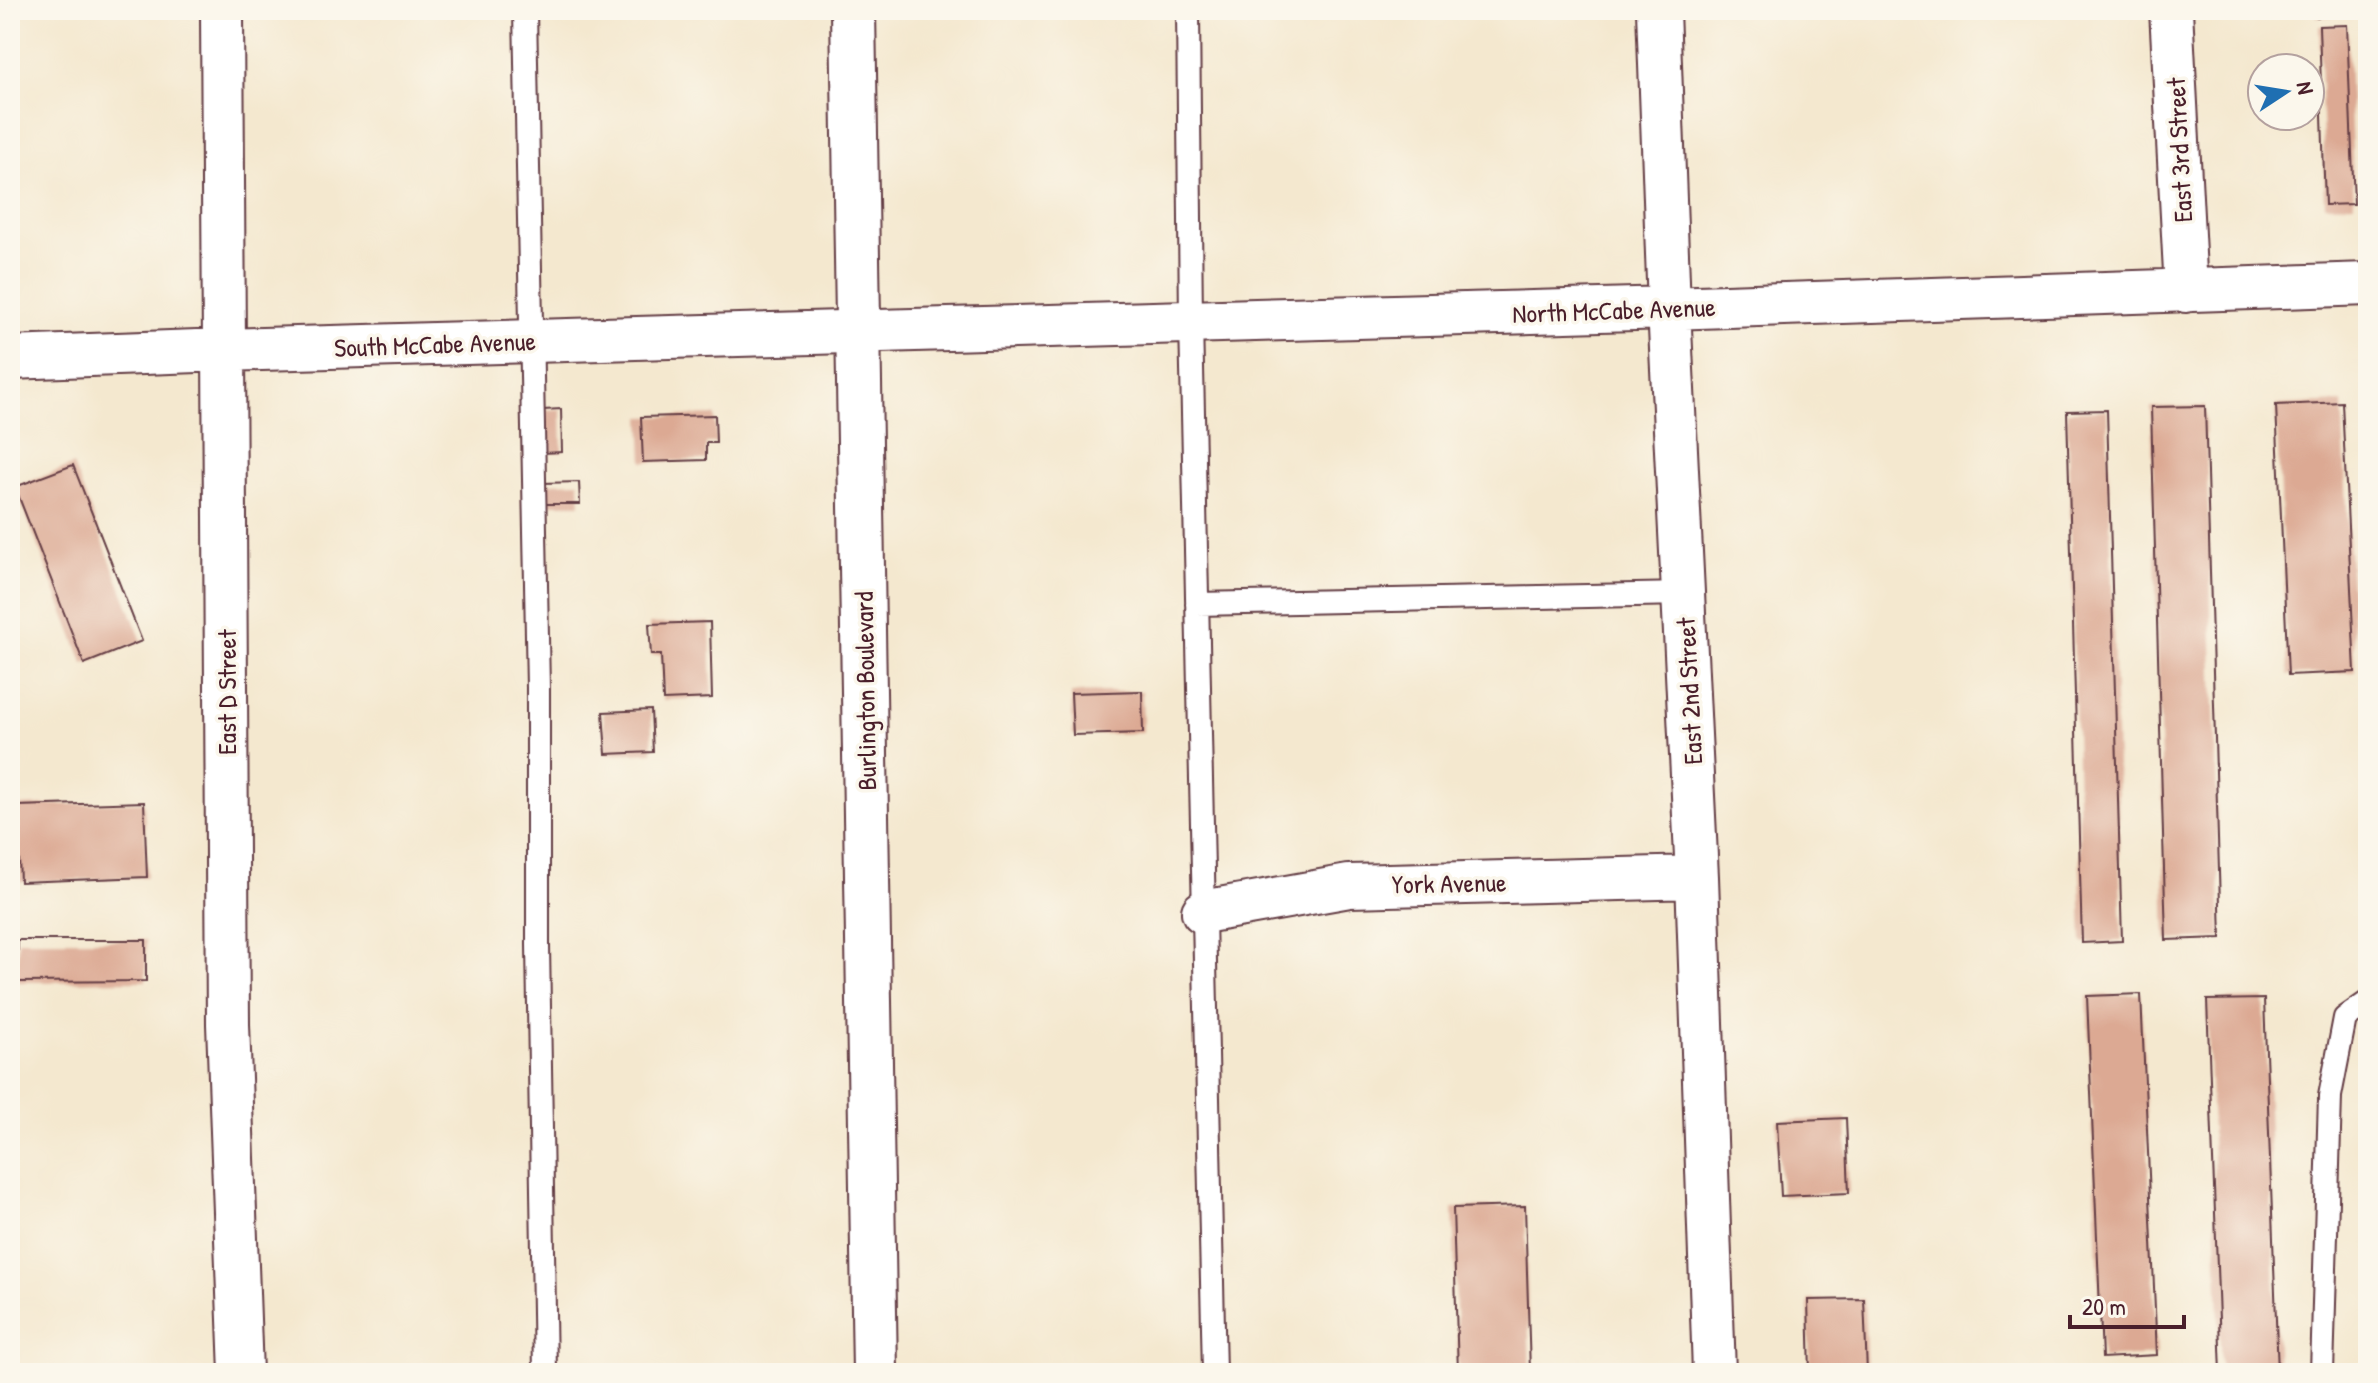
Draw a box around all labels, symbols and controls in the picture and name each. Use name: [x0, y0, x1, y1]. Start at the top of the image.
north arrow: [2246, 52, 2326, 132]
street label: East 3rd Street: [2158, 76, 2200, 223]
text: N: [2290, 79, 2322, 97]
street label: North McCabe Avenue: [1512, 289, 1716, 331]
street label: South McCabe Avenue: [334, 323, 536, 365]
street label: Burlington Boulevard: [846, 591, 884, 791]
street label: East 2nd Street: [1668, 616, 1710, 765]
street label: East D Street: [209, 628, 244, 755]
street label: York Avenue: [1391, 865, 1507, 901]
scale bar: [2070, 1279, 2184, 1329]
text: 20 m: [2082, 1290, 2126, 1322]

